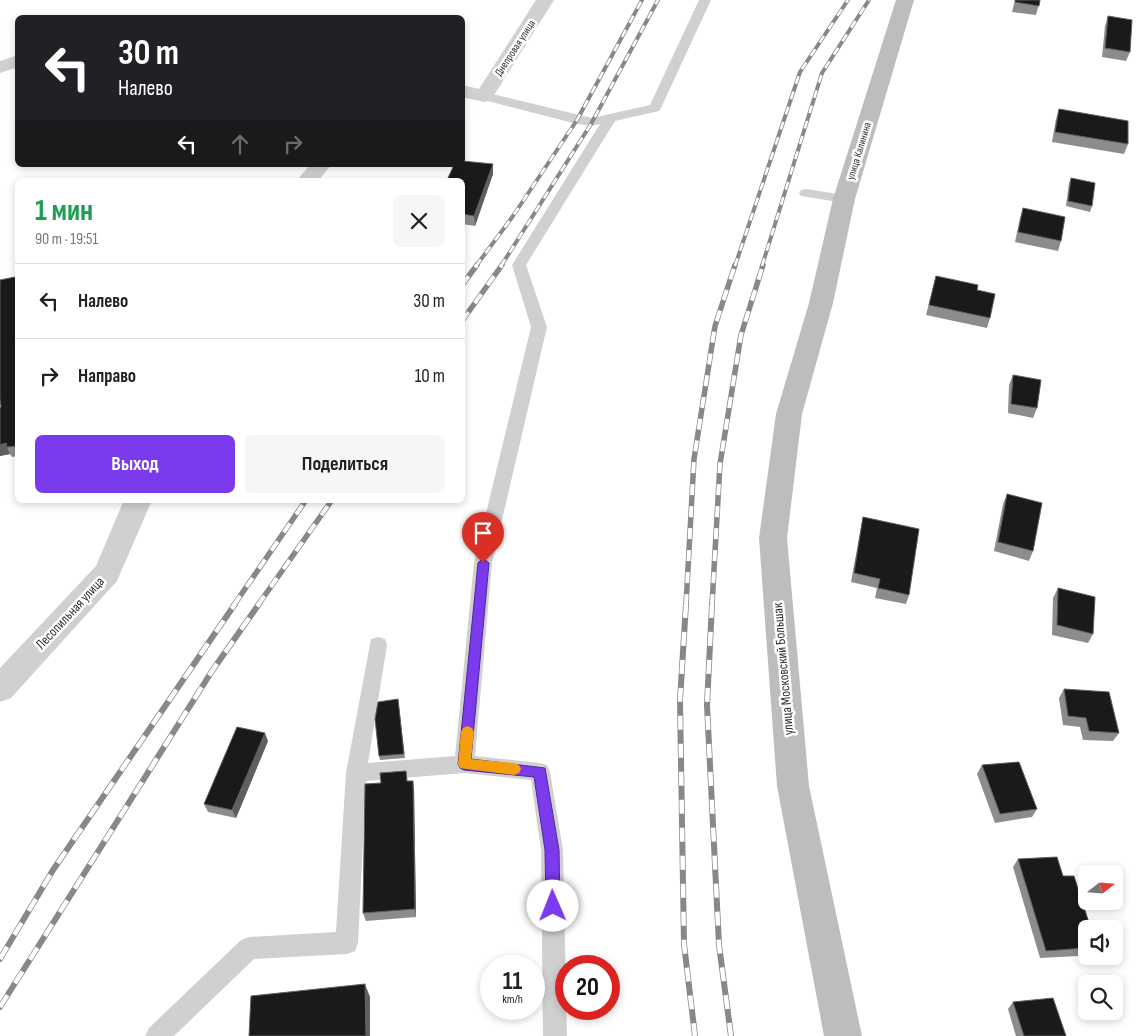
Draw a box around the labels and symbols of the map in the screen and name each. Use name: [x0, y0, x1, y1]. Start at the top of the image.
street label: Днепровая улица: [492, 17, 538, 79]
street label: улица Калинина: [844, 120, 874, 182]
pin: [462, 512, 504, 563]
street label: Лесопильная улица: [32, 573, 108, 653]
street label: улица Московский Большак: [769, 602, 797, 736]
north arrow: [1078, 865, 1122, 910]
position arrow: [526, 879, 578, 931]
speed limit sign: 20: [555, 955, 620, 1020]

